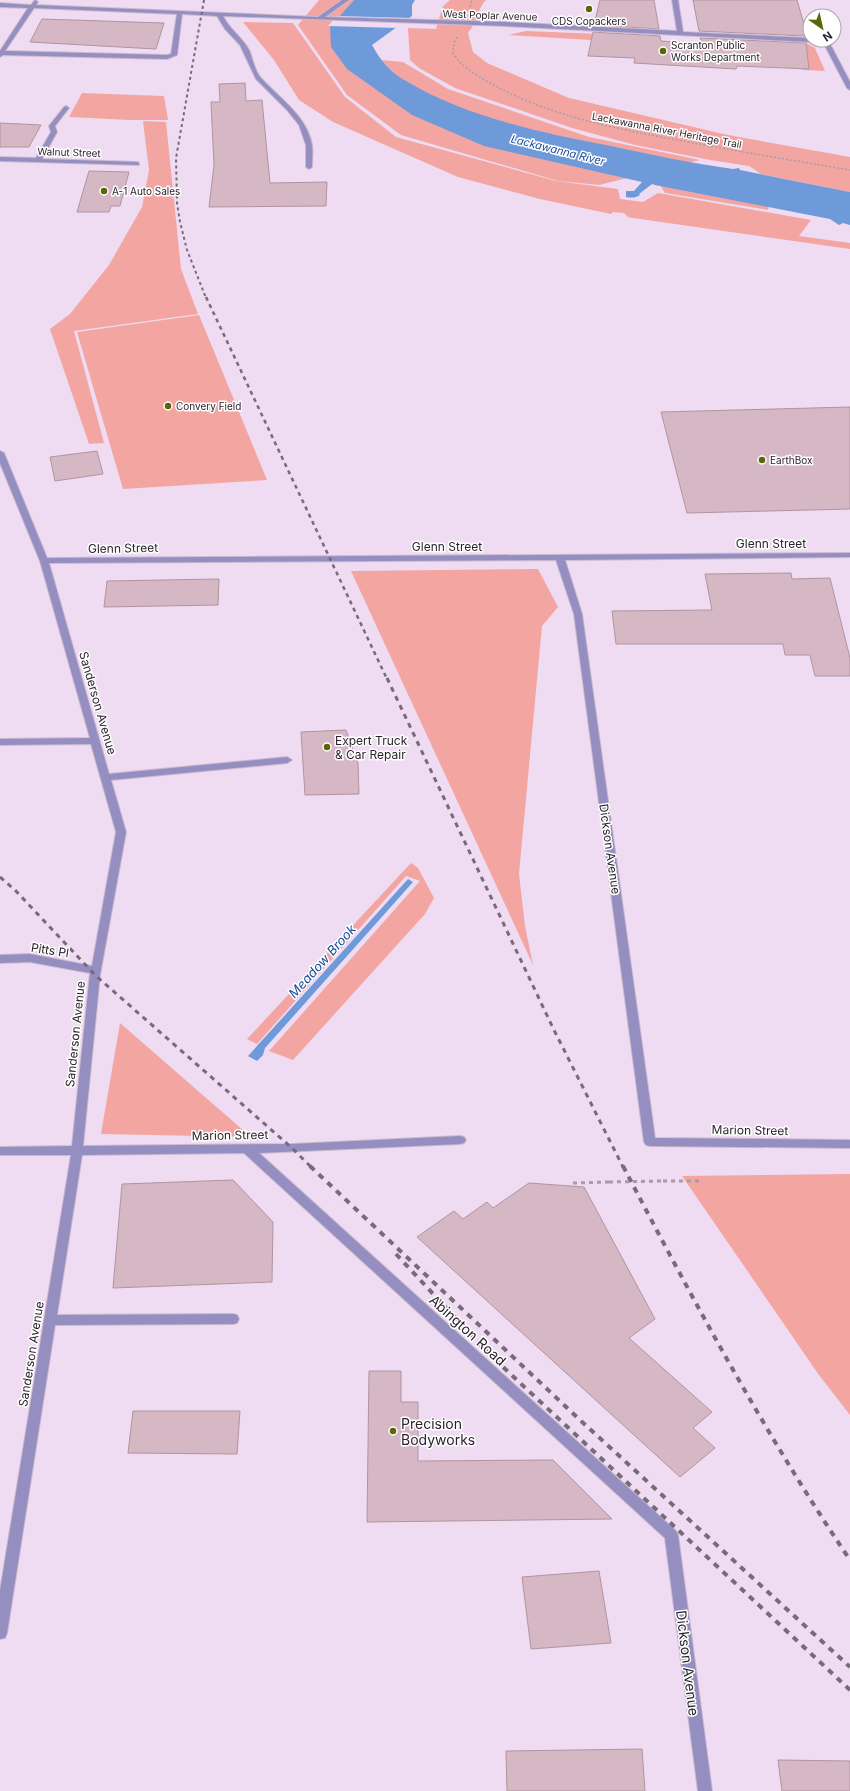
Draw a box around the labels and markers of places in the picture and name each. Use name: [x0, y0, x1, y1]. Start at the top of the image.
marker: CDS Copackers: [584, 4, 594, 14]
place label: CDS Copackers: [552, 15, 626, 27]
place label: Scranton Public Works Department: [671, 39, 760, 63]
marker: Scranton Public Works Department: [658, 46, 668, 56]
place label: A-1 Auto Sales: [112, 185, 180, 197]
marker: A-1 Auto Sales: [99, 186, 109, 196]
place label: Convery Field: [176, 400, 241, 412]
marker: Convery Field: [163, 401, 173, 411]
place label: EarthBox: [770, 454, 813, 466]
marker: EarthBox: [757, 455, 767, 465]
place label: Expert Truck & Car Repair: [335, 733, 408, 762]
marker: Expert Truck & Car Repair: [322, 742, 332, 752]
place label: Precision Bodyworks: [401, 1415, 475, 1448]
marker: Precision Bodyworks: [388, 1426, 398, 1436]

